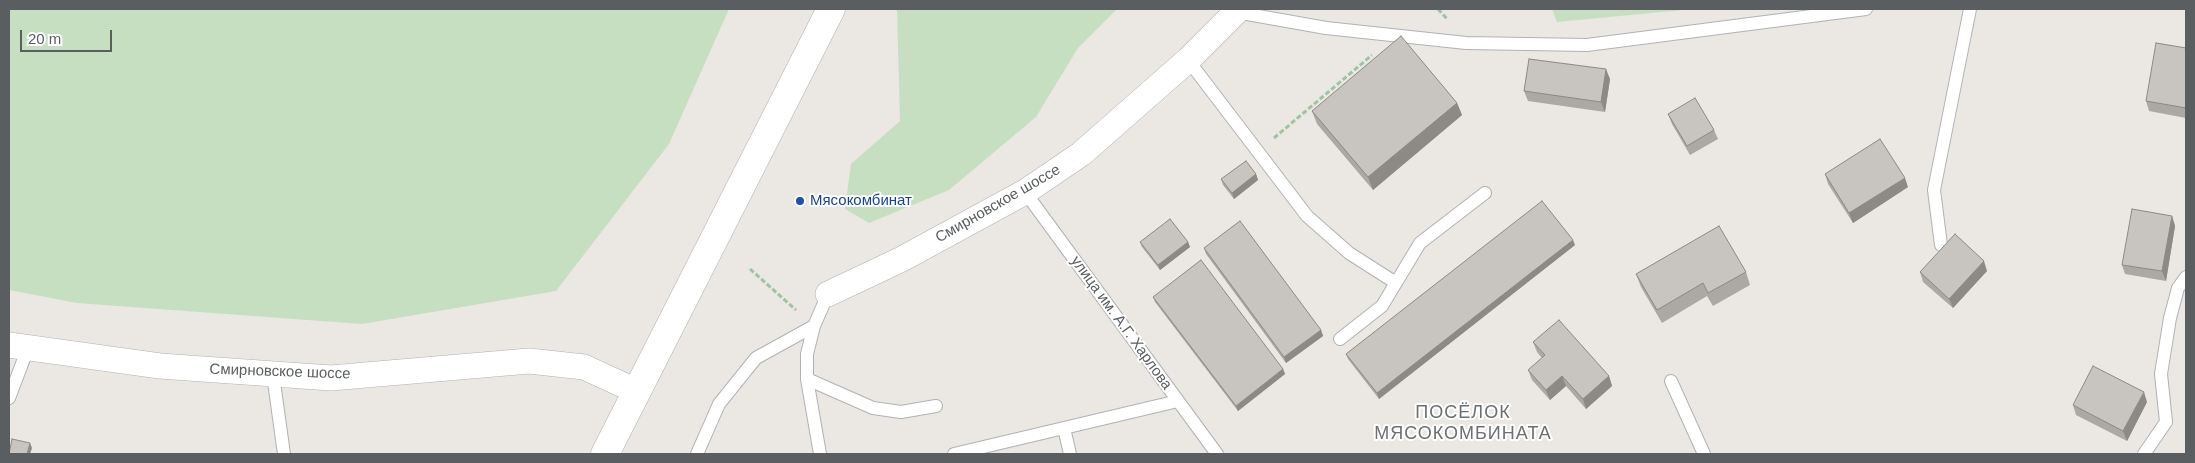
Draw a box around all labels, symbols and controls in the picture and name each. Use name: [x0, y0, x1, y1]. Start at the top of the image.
scale bar: [22, 20, 115, 52]
text: 20 m: [28, 30, 61, 47]
street label: Смирновское шоссе: [932, 161, 1064, 247]
place label: Мясокомбинат: [810, 192, 912, 210]
marker: Мясокомбинат: [794, 195, 806, 207]
street label: улица им. А.Г. Харлова: [1066, 253, 1176, 393]
street label: Смирновское шоссе: [209, 361, 351, 383]
district label: ПОСЁЛОК МЯСОКОМБИНАТА: [1373, 402, 1553, 444]

